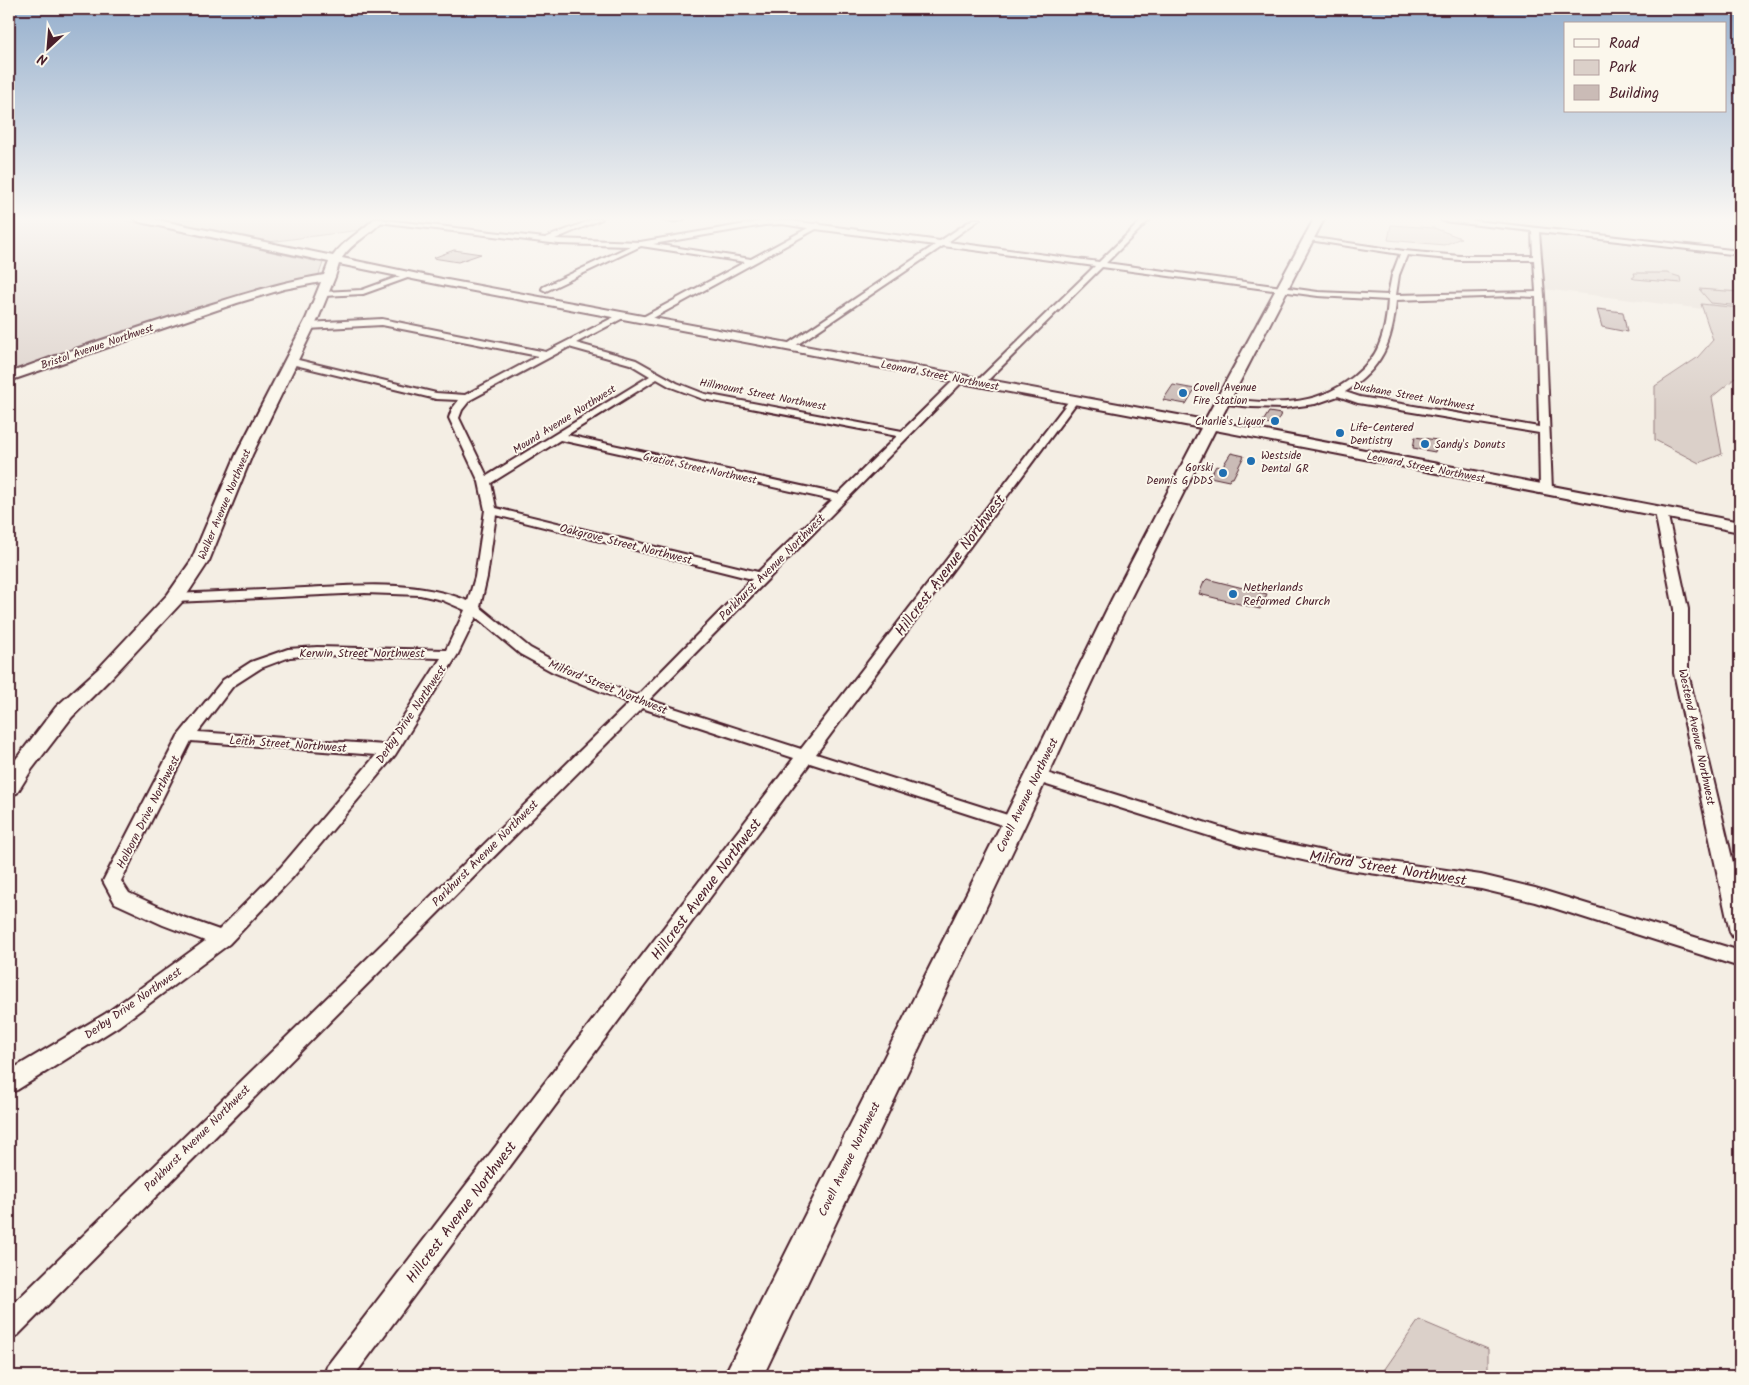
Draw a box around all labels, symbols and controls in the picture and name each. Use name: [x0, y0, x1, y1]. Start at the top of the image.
north arrow: [22, 22, 72, 72]
legend: [1564, 22, 1726, 112]
text: Road: [1609, 32, 1640, 56]
text: N: [34, 47, 52, 71]
text: Park: [1609, 56, 1637, 80]
text: Building: [1609, 82, 1659, 106]
street label: Bristol Avenue Northwest: [38, 319, 157, 375]
street label: Leonard Street Northwest: [879, 356, 1001, 396]
street label: Hillmount Street Northwest: [698, 374, 828, 416]
street label: Dushane Street Northwest: [1352, 377, 1477, 417]
place label: Covell Avenue Fire Station: [1193, 379, 1256, 410]
street label: Mound Avenue Northwest: [509, 380, 620, 459]
marker: Covell Avenue Fire Station: [1177, 387, 1189, 399]
place label: Charlie's Liquor: [1195, 413, 1266, 431]
marker: Charlie's Liquor: [1269, 415, 1281, 427]
place label: Life-Centered Dentistry: [1350, 419, 1414, 450]
marker: Life-Centered Dentistry: [1334, 427, 1346, 439]
place label: Sandy's Donuts: [1435, 436, 1506, 454]
marker: Sandy's Donuts: [1419, 438, 1431, 450]
street label: Walker Avenue Northwest: [193, 445, 257, 563]
place label: Westside Dental GR: [1261, 447, 1309, 478]
street label: Gratiot Street Northwest: [641, 448, 759, 490]
street label: Leonard Street Northwest: [1365, 448, 1487, 488]
marker: Westside Dental GR: [1245, 455, 1257, 467]
place label: Gorski Dennis G DDS: [1146, 459, 1213, 490]
marker: Gorski Dennis G DDS: [1217, 467, 1229, 479]
street label: Hillcrest Avenue Northwest: [889, 489, 1012, 642]
street label: Parkhurst Avenue Northwest: [715, 509, 830, 625]
street label: Oakgrove Street Northwest: [558, 519, 695, 570]
place label: Netherlands Reformed Church: [1243, 578, 1330, 611]
marker: Netherlands Reformed Church: [1227, 588, 1239, 600]
street label: Kerwin Street Northwest: [299, 644, 425, 663]
street label: Milford Street Northwest: [545, 655, 671, 720]
street label: Derby Drive Northwest: [371, 661, 452, 767]
street label: Westend Avenue Northwest: [1673, 667, 1720, 807]
street label: Leith Street Northwest: [229, 731, 348, 758]
street label: Covell Avenue Northwest: [991, 734, 1064, 856]
street label: Holborn Drive Northwest: [112, 752, 185, 872]
street label: Parkhurst Avenue Northwest: [428, 795, 543, 911]
street label: Hillcrest Avenue Northwest: [645, 813, 768, 966]
street label: Milford Street Northwest: [1308, 845, 1468, 893]
street label: Derby Drive Northwest: [81, 962, 186, 1044]
street label: Parkhurst Avenue Northwest: [140, 1080, 255, 1196]
street label: Covell Avenue Northwest: [813, 1098, 886, 1220]
street label: Hillcrest Avenue Northwest: [400, 1136, 523, 1289]

